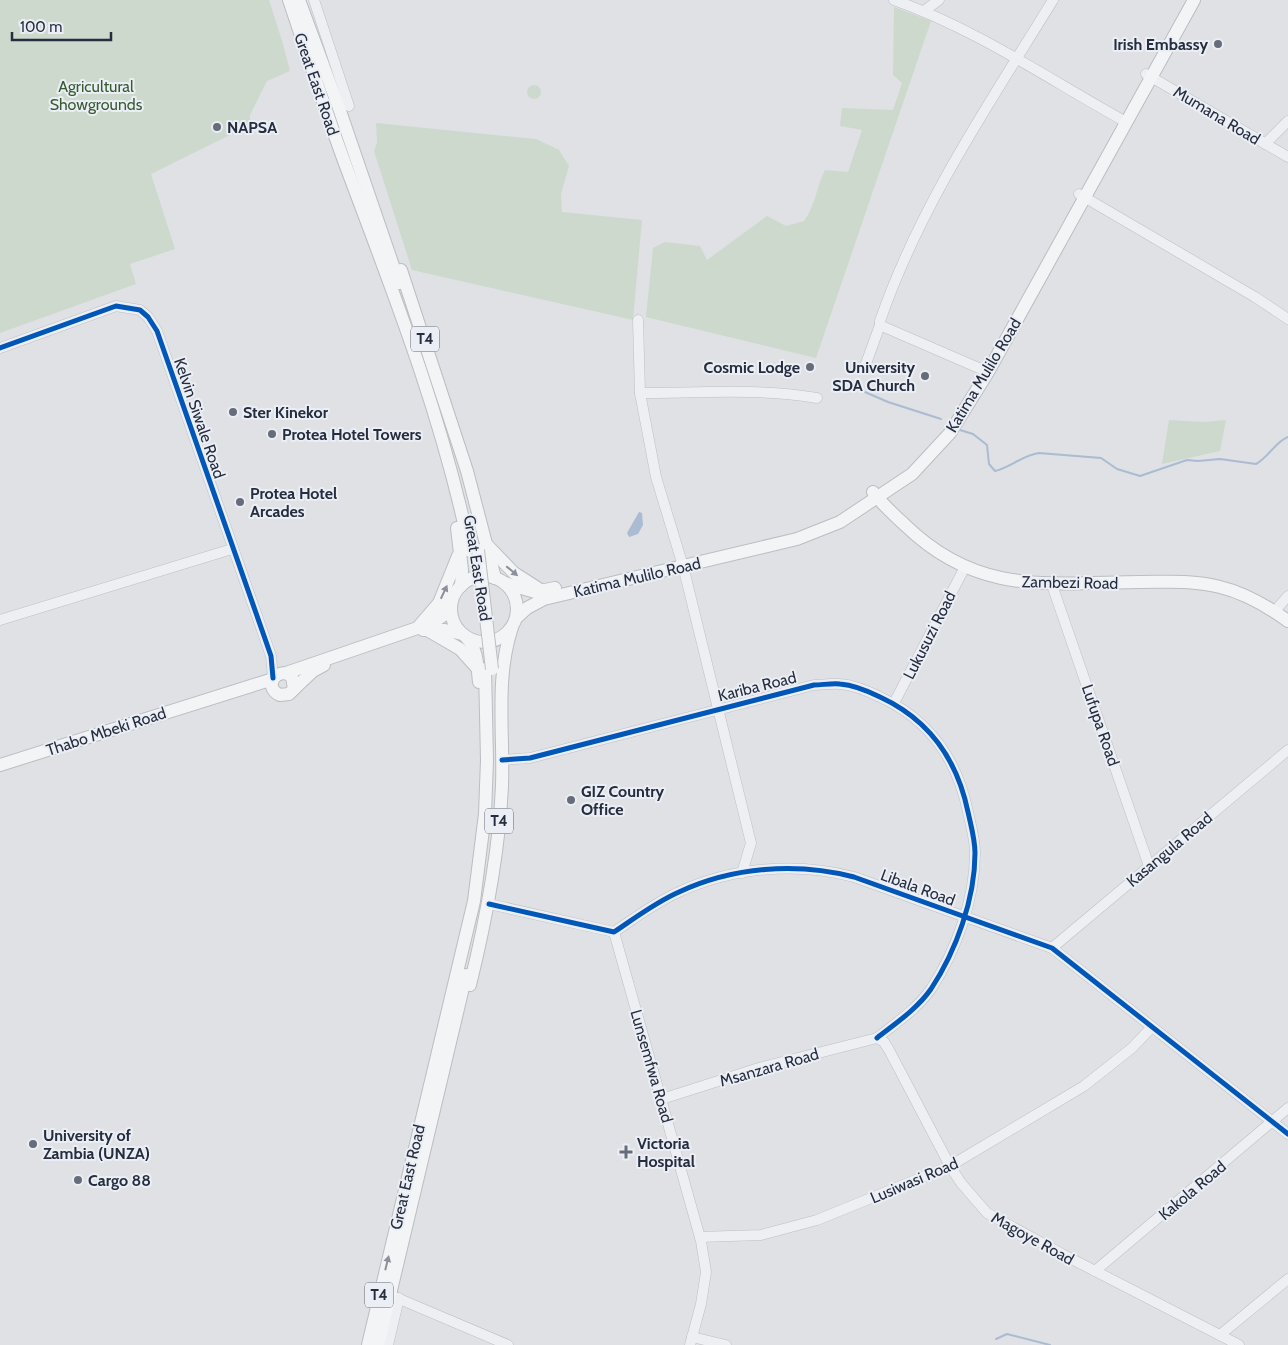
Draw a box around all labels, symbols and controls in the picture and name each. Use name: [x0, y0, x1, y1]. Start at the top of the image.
scale bar: [12, 10, 111, 42]
text: 100 m: [20, 18, 62, 36]
street label: Great East Road: [290, 30, 343, 138]
place label: Irish Embassy: [1113, 35, 1208, 54]
marker: Irish Embassy: [1212, 38, 1224, 50]
park label: Agricultural Showgrounds: [50, 77, 143, 114]
street label: Mumana Road: [1170, 82, 1264, 149]
place label: NAPSA: [227, 118, 277, 137]
marker: NAPSA: [211, 121, 223, 133]
street label: Katima Mulilo Road: [942, 315, 1025, 436]
road number: T4: [411, 326, 439, 352]
street label: Kelvin Siwale Road: [170, 355, 229, 481]
place label: Cosmic Lodge: [704, 358, 800, 377]
place label: University SDA Church: [832, 358, 915, 395]
marker: Cosmic Lodge: [804, 361, 816, 373]
marker: University SDA Church: [919, 370, 931, 382]
place label: Ster Kinekor: [243, 403, 329, 422]
marker: Ster Kinekor: [227, 406, 239, 418]
place label: Protea Hotel Towers: [282, 425, 422, 444]
marker: Protea Hotel Towers: [266, 428, 278, 440]
place label: Protea Hotel Arcades: [250, 484, 337, 521]
marker: Protea Hotel Arcades: [234, 496, 246, 508]
street label: Great East Road: [460, 514, 495, 622]
street label: Katima Mulilo Road: [572, 554, 702, 601]
one-way arrow: [505, 565, 518, 576]
street label: Zambezi Road: [1022, 572, 1118, 593]
one-way arrow: [441, 585, 449, 599]
street label: Lukusuzi Road: [899, 588, 960, 682]
street label: Kariba Road: [716, 668, 798, 705]
street label: Lufupa Road: [1078, 682, 1123, 768]
street label: Thabo Mbeki Road: [44, 703, 168, 760]
place label: GIZ Country Office: [581, 782, 665, 819]
marker: GIZ Country Office: [565, 794, 577, 806]
road number: T4: [485, 808, 513, 834]
street label: Kasangula Road: [1123, 808, 1216, 891]
street label: Libala Road: [878, 865, 958, 910]
street label: Lunsemfwa Road: [626, 1007, 677, 1125]
street label: Msanzara Road: [717, 1044, 821, 1091]
street label: Great East Road: [386, 1123, 429, 1231]
place label: University of Zambia (UNZA): [43, 1126, 150, 1163]
place label: Victoria Hospital: [637, 1134, 695, 1171]
marker: University of Zambia (UNZA): [27, 1138, 39, 1150]
marker: Victoria Hospital: [619, 1145, 633, 1159]
street label: Lusiwasi Road: [867, 1153, 961, 1208]
street label: Kakola Road: [1155, 1157, 1230, 1224]
place label: Cargo 88: [88, 1171, 151, 1190]
marker: Cargo 88: [72, 1174, 84, 1186]
street label: Magoye Road: [988, 1208, 1077, 1269]
one-way arrow: [383, 1256, 391, 1271]
road number: T4: [365, 1282, 393, 1308]

